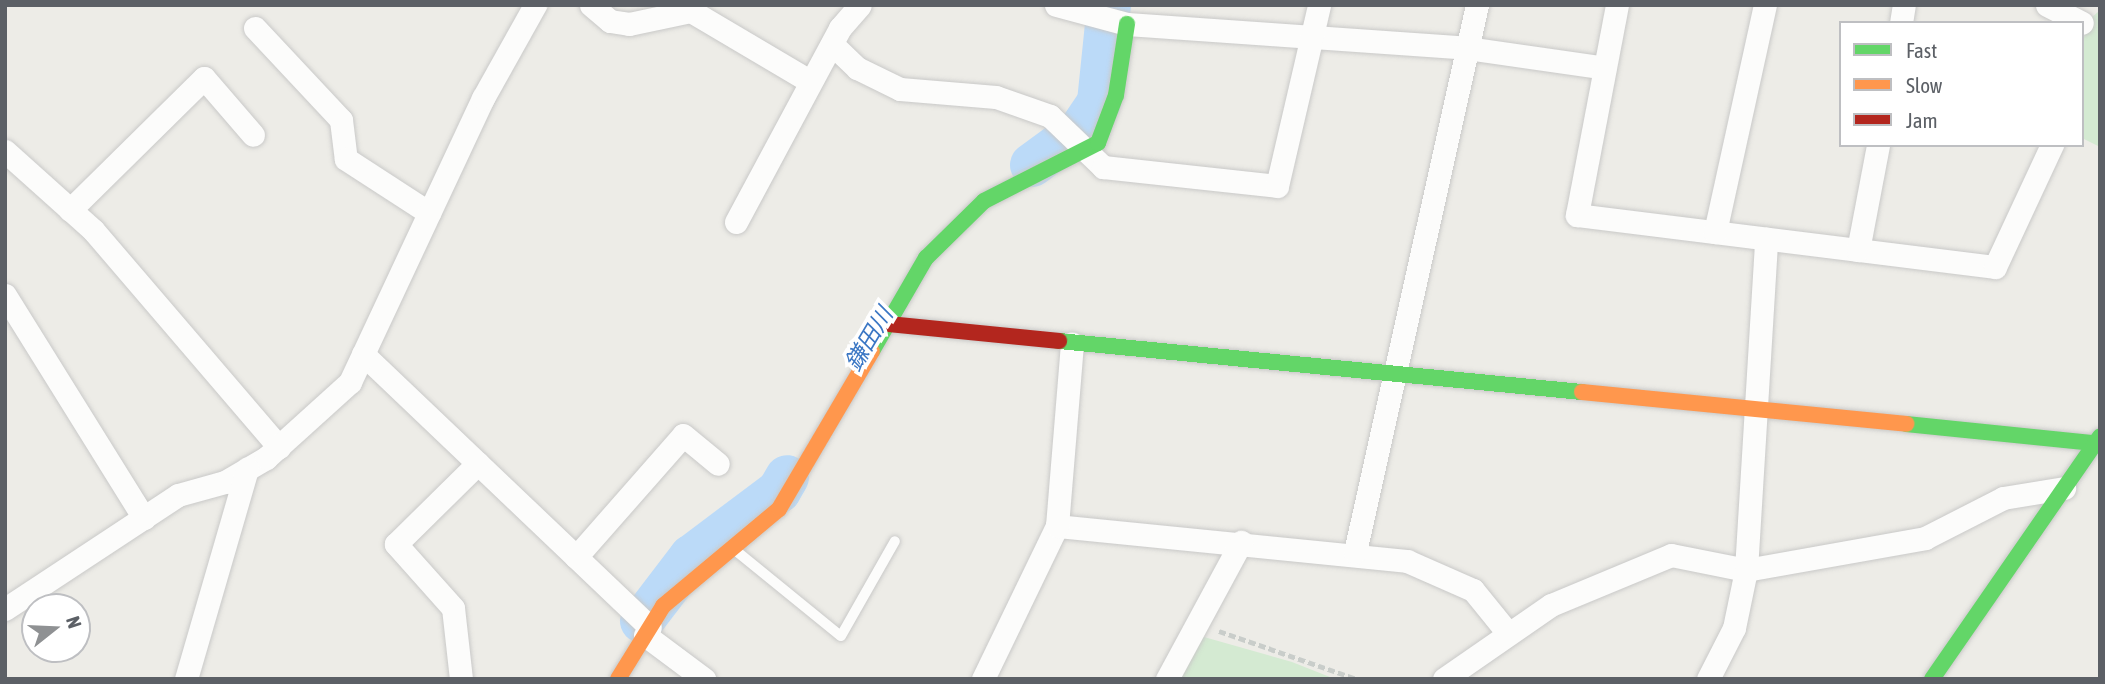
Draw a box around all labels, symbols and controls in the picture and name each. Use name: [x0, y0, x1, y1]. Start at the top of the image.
legend: [1839, 21, 2084, 147]
text: Fast: [1906, 38, 1937, 62]
text: Slow: [1906, 73, 1942, 97]
text: Jam: [1906, 108, 1938, 132]
water label: 鎌田川: [839, 302, 899, 376]
north arrow: [21, 593, 91, 663]
text: N: [62, 613, 86, 631]

